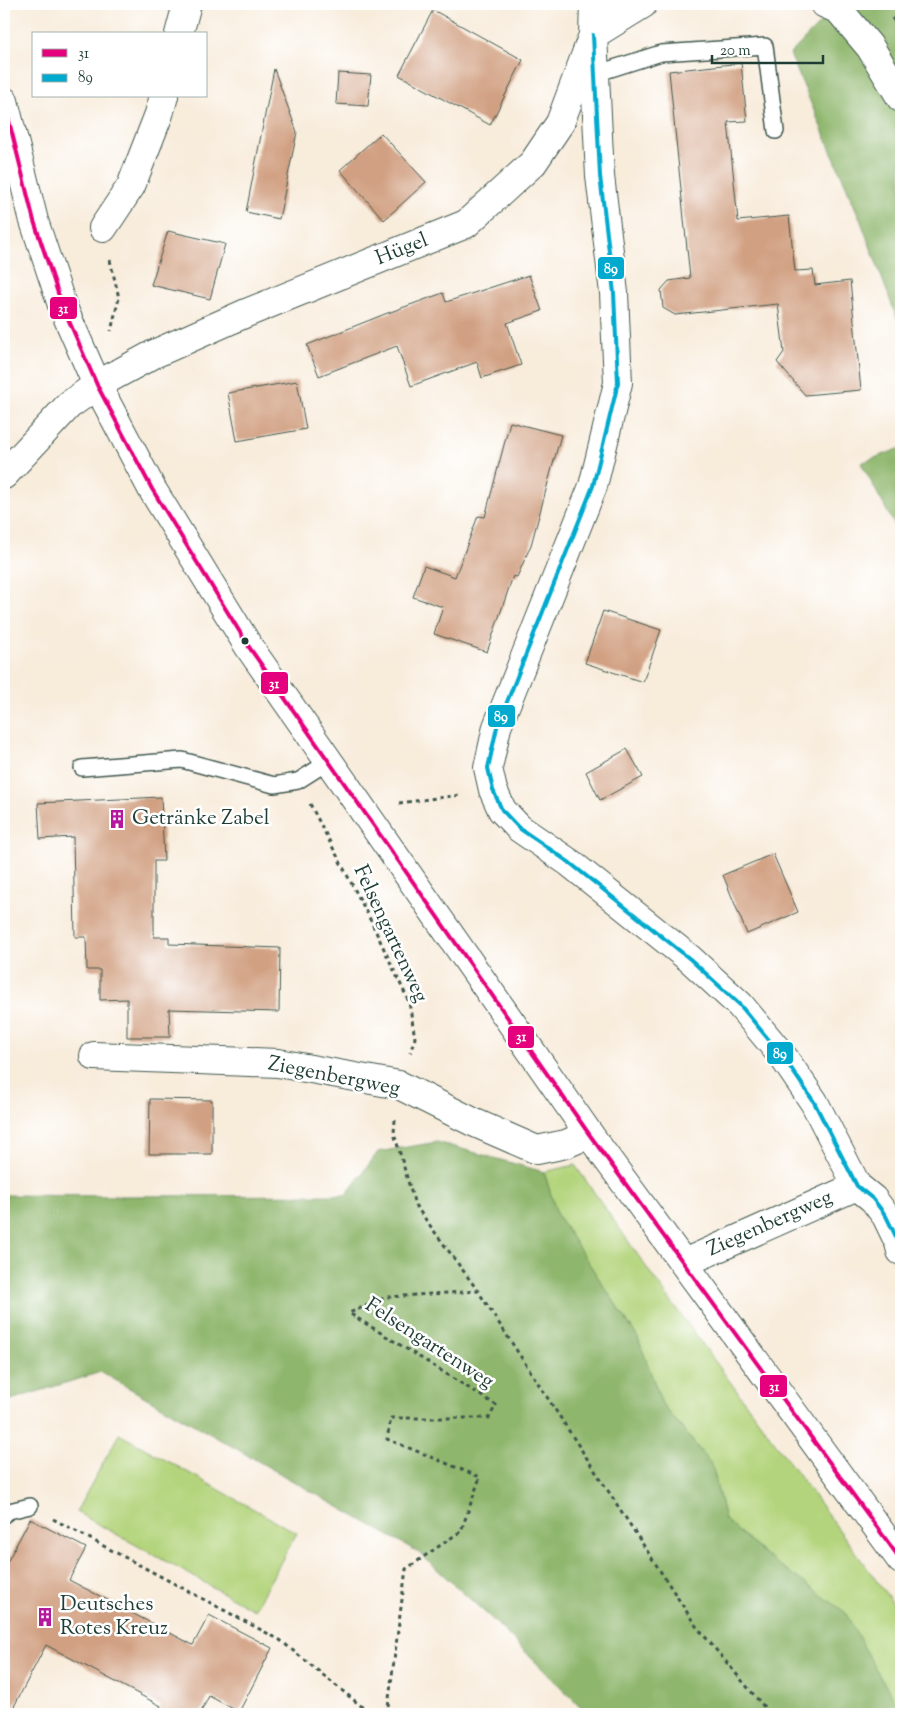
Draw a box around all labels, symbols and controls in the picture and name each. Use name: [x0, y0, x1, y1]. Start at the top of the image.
legend: [32, 32, 208, 98]
scale bar: [712, 32, 824, 64]
text: 20 m: [720, 41, 751, 62]
text: 31: [78, 44, 89, 65]
text: 89: [78, 68, 93, 89]
street label: Hügel: [371, 226, 433, 274]
line badge: 89: [597, 256, 625, 280]
text: 89: [604, 260, 618, 280]
line badge: 31: [49, 296, 78, 320]
text: 31: [58, 300, 68, 320]
unlabelled marker: [240, 636, 250, 646]
line badge: 31: [260, 671, 289, 695]
text: 31: [269, 675, 279, 695]
line badge: 89: [487, 704, 516, 728]
text: 89: [494, 708, 508, 728]
place label: Getränke Zabel: [132, 804, 270, 834]
building icon: Getränke Zabel: [106, 808, 128, 830]
street label: Felsengartenweg: [345, 860, 435, 1008]
line badge: 31: [507, 1025, 535, 1049]
text: 31: [516, 1028, 526, 1048]
line badge: 89: [766, 1041, 794, 1065]
text: 89: [773, 1045, 787, 1065]
street label: Ziegenbergweg: [265, 1049, 403, 1105]
street label: Ziegenbergweg: [703, 1183, 837, 1265]
street label: Felsengartenweg: [359, 1291, 499, 1397]
line badge: 31: [759, 1374, 788, 1398]
text: 31: [769, 1378, 779, 1398]
place label: Deutsches Rotes Kreuz: [60, 1590, 168, 1644]
building icon: Deutsches Rotes Kreuz: [34, 1606, 56, 1628]

